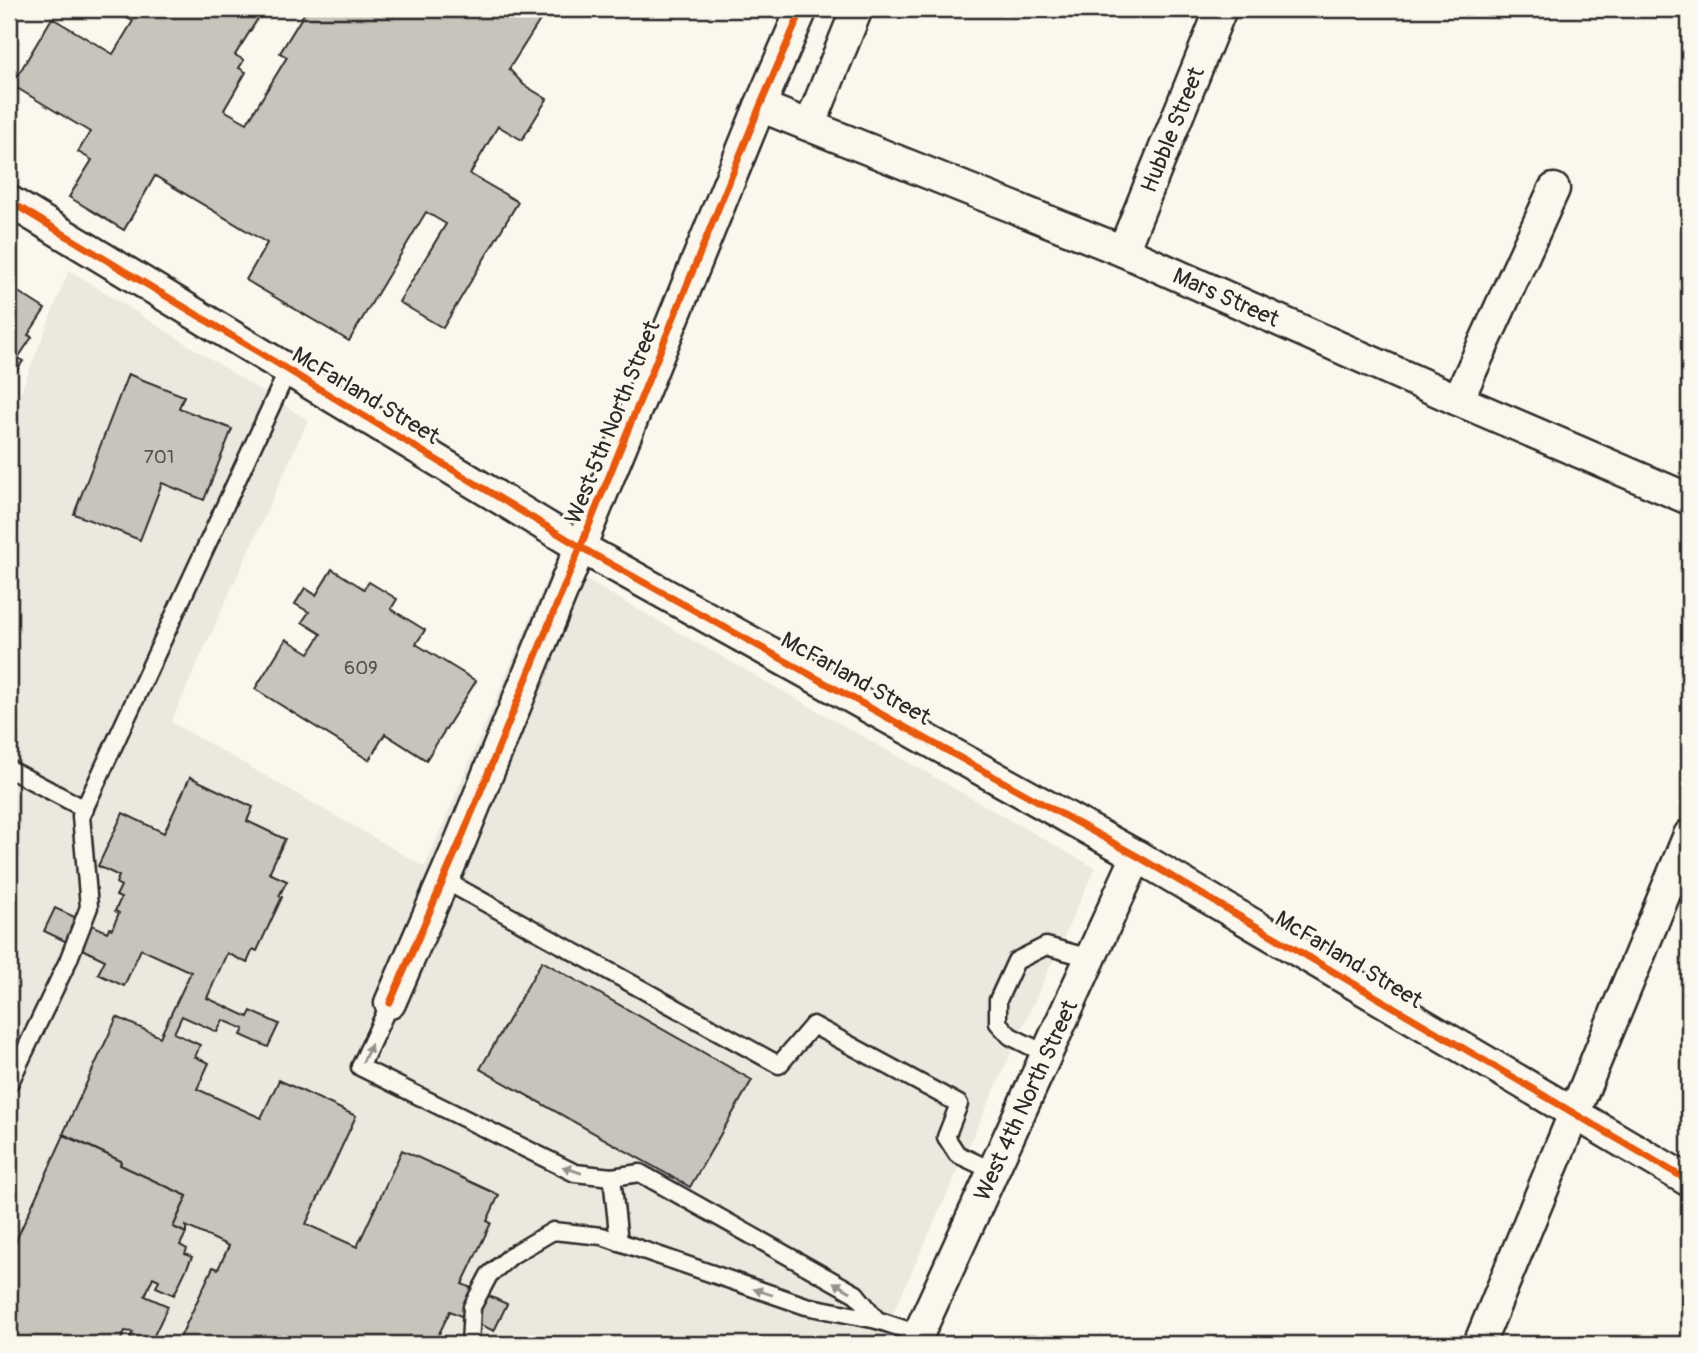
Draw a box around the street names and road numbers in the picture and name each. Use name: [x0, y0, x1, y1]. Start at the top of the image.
street label: Hubble Street: [1134, 62, 1211, 197]
street label: Mars Street: [1169, 261, 1284, 334]
street label: West 5th North Street: [558, 316, 667, 528]
street label: McFarland Street: [287, 340, 445, 451]
street label: McFarland Street: [776, 625, 936, 732]
street label: McFarland Street: [1270, 904, 1428, 1015]
street label: West 4th North Street: [967, 995, 1085, 1205]

